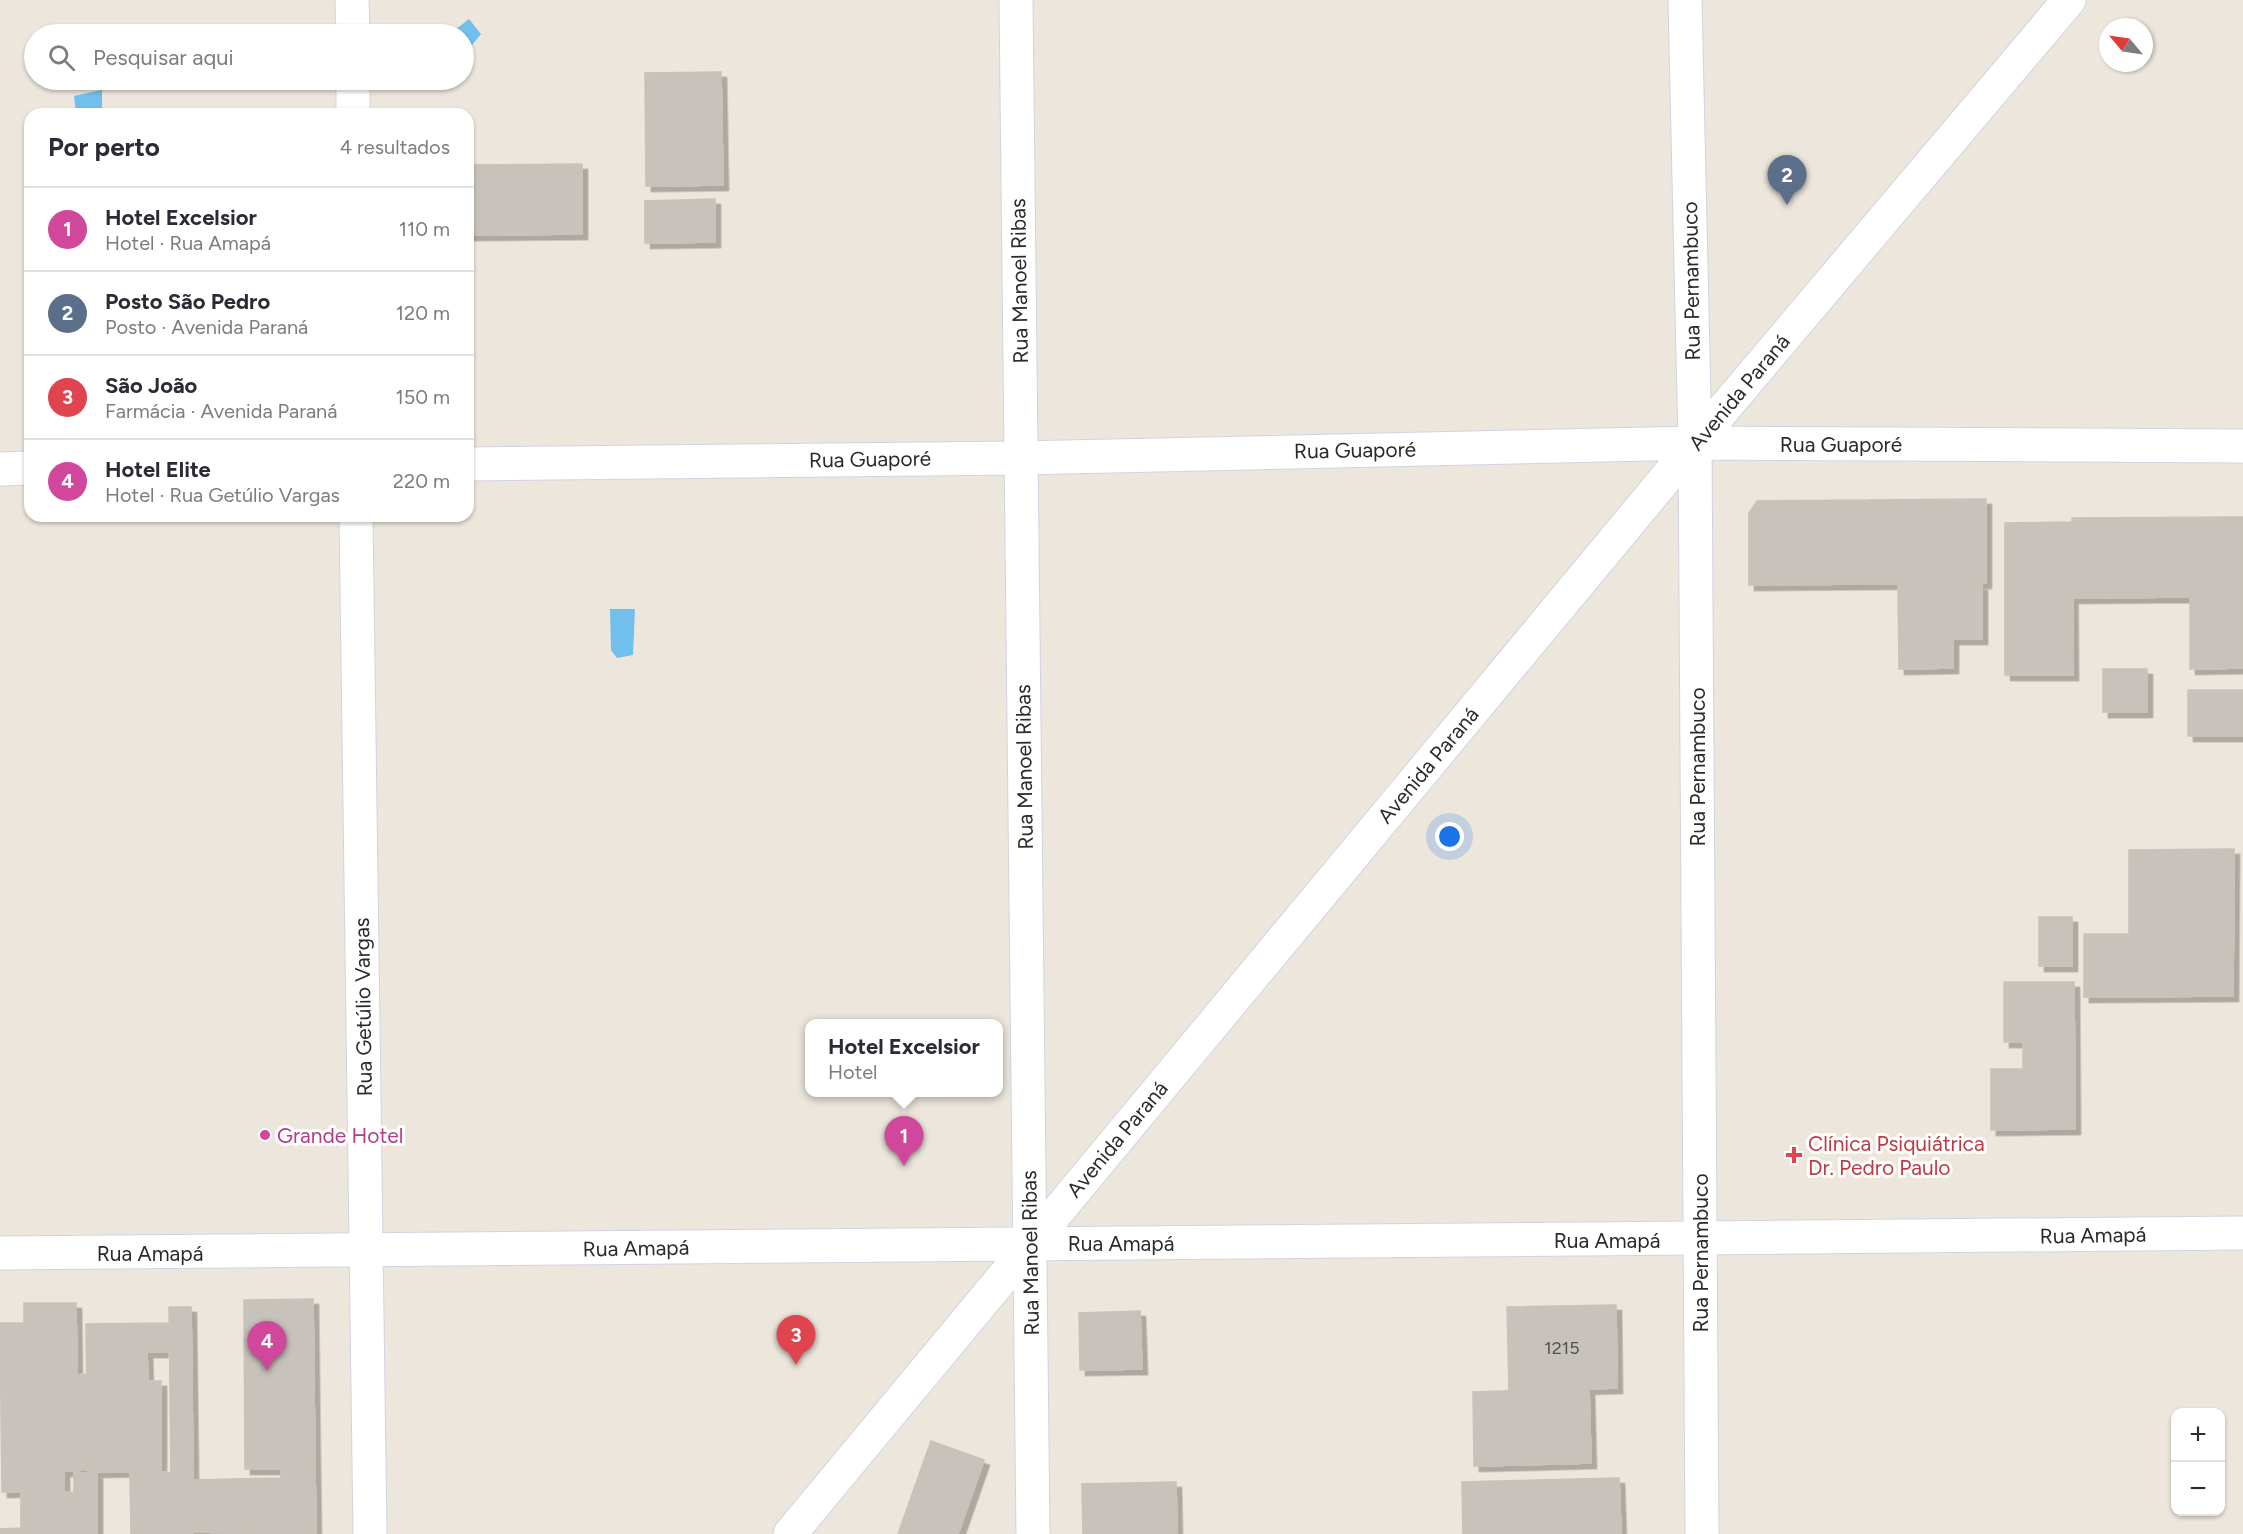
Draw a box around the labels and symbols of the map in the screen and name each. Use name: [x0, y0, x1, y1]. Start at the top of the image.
north arrow: [2099, 18, 2153, 72]
pin: 2: [1768, 156, 1806, 205]
street label: Rua Manoel Ribas: [1005, 198, 1033, 364]
street label: Rua Pernambuco: [1677, 201, 1705, 361]
street label: Avenida Paraná: [1683, 329, 1795, 455]
street label: Rua Guaporé: [1780, 432, 1902, 457]
street label: Rua Guaporé: [1294, 436, 1416, 464]
street label: Rua Guaporé: [809, 445, 931, 473]
street label: Rua Manoel Ribas: [1010, 684, 1038, 850]
street label: Rua Pernambuco: [1685, 687, 1710, 847]
street label: Avenida Paraná: [1372, 702, 1484, 828]
your location: [1435, 822, 1464, 851]
street label: Rua Getúlio Vargas: [349, 917, 377, 1097]
street label: Avenida Paraná: [1061, 1076, 1173, 1202]
pin: 1: [884, 1116, 924, 1166]
place label: Grande Hotel: [277, 1123, 403, 1148]
marker: Grande Hotel: [258, 1128, 272, 1142]
place label: Clínica Psiquiátrica Dr. Pedro Paulo: [1808, 1131, 1985, 1180]
marker: Clínica Psiquiátrica Dr. Pedro Paulo: [1785, 1146, 1803, 1164]
street label: Rua Manoel Ribas: [1016, 1170, 1044, 1336]
street label: Rua Pernambuco: [1688, 1173, 1713, 1333]
street label: Rua Amapá: [2039, 1222, 2147, 1248]
street label: Rua Amapá: [1554, 1228, 1660, 1253]
street label: Rua Amapá: [1068, 1231, 1174, 1256]
street label: Rua Amapá: [582, 1235, 690, 1261]
street label: Rua Amapá: [97, 1241, 203, 1266]
pin: 3: [776, 1316, 816, 1365]
pin: 4: [248, 1322, 286, 1371]
house number: 1215: [1544, 1337, 1580, 1359]

